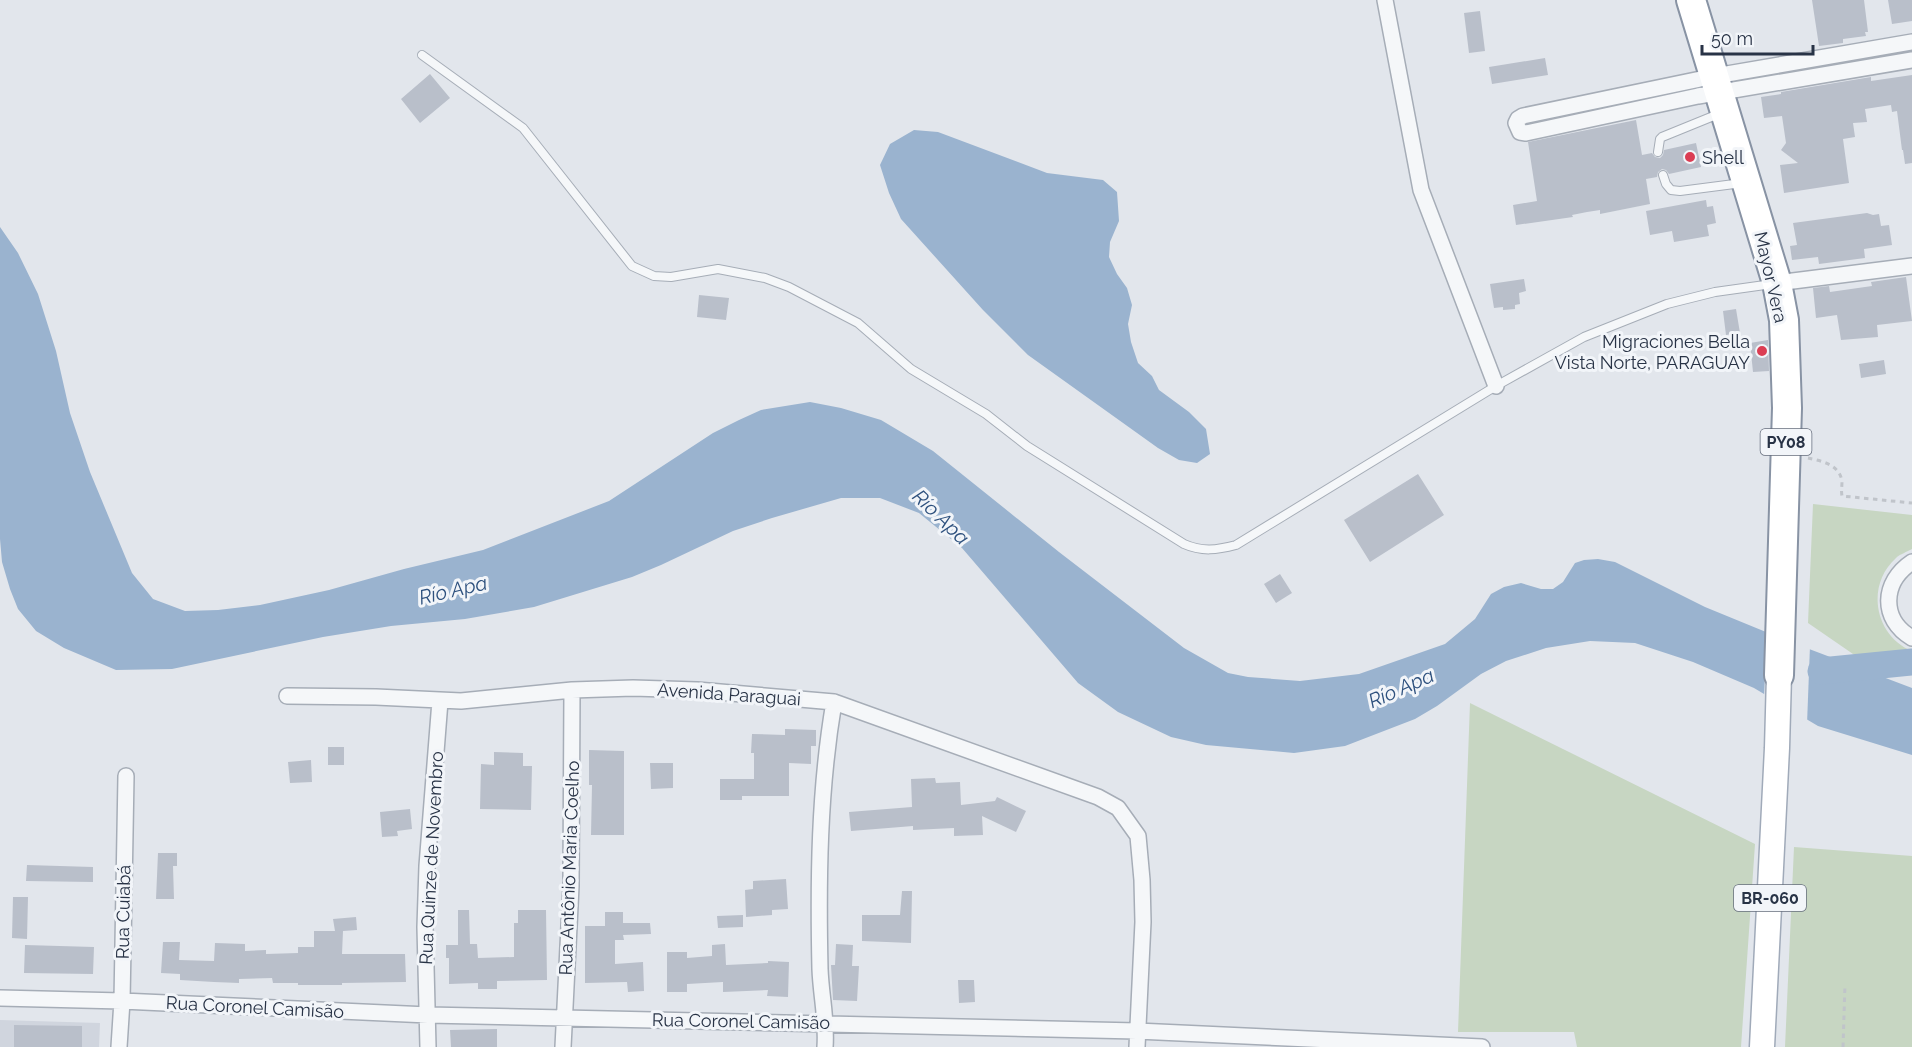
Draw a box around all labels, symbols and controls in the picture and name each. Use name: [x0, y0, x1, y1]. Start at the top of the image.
scale bar: [1702, 18, 1813, 56]
text: 50 m: [1711, 28, 1753, 49]
place label: Shell: [1702, 147, 1744, 168]
marker: Shell: [1683, 150, 1697, 164]
street label: Mayor Vera: [1750, 229, 1792, 325]
place label: Migraciones Bella Vista Norte, PARAGUAY: [1555, 331, 1750, 373]
marker: Migraciones Bella Vista Norte, PARAGUAY: [1755, 344, 1769, 358]
road number: PY08: [1760, 429, 1812, 455]
water label: Río Apa: [908, 484, 974, 550]
water label: Río Apa: [416, 570, 490, 610]
water label: Río Apa: [1364, 663, 1438, 713]
street label: Avenida Paraguai: [656, 679, 802, 709]
street label: Rua Quinze de Novembro: [415, 750, 447, 965]
street label: Rua Antônio Maria Coelho: [555, 760, 583, 976]
street label: Rua Cuiabá: [112, 865, 134, 959]
road number: BR-060: [1734, 885, 1806, 911]
street label: Rua Coronel Camisão: [165, 992, 345, 1022]
street label: Rua Coronel Camisão: [652, 1009, 831, 1033]

